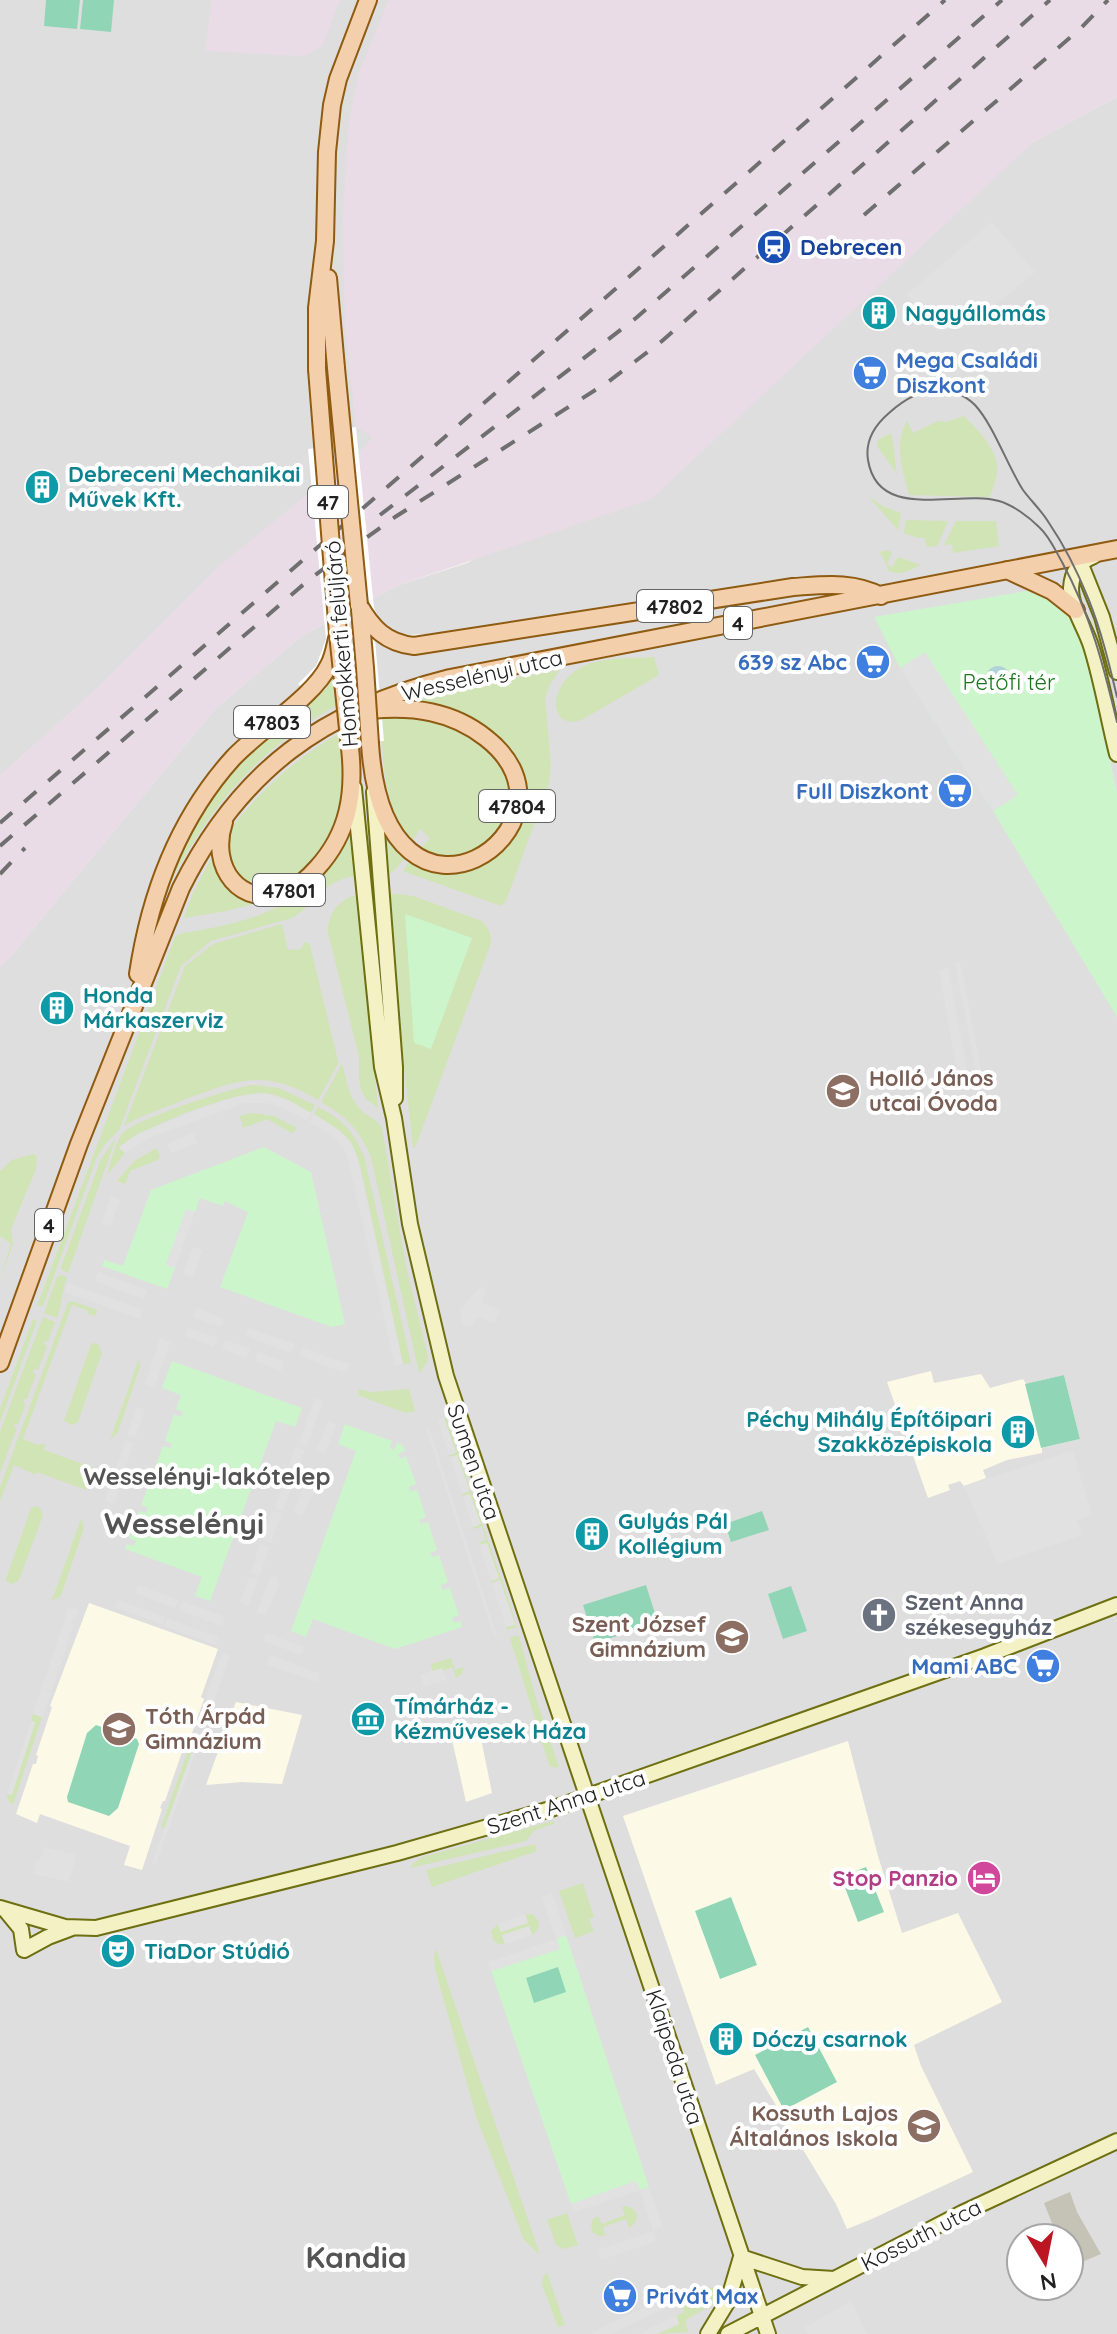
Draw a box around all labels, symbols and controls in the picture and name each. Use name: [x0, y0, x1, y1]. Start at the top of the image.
station icon: Debrecen: [755, 228, 793, 266]
place label: Debrecen: [800, 233, 902, 261]
building icon: Nagyállomás: [860, 294, 898, 332]
place label: Nagyállomás: [905, 299, 1046, 327]
place label: Mega Családi Diszkont: [896, 346, 1038, 399]
supermarket icon: Mega Családi Diszkont: [851, 354, 889, 392]
place label: Debreceni Mechanikai Művek Kft.: [68, 460, 301, 513]
building icon: Debreceni Mechanikai Művek Kft.: [23, 468, 61, 506]
road number: 47: [308, 486, 348, 518]
street label: Homokkerti felüljáró: [318, 540, 364, 748]
road number: 47802: [637, 590, 713, 622]
road number: 4: [724, 607, 752, 639]
street label: Wesselényi utca: [399, 643, 565, 707]
supermarket icon: 639 sz Abc: [854, 643, 892, 681]
place label: 639 sz Abc: [738, 648, 847, 676]
park label: Petőfi tér: [963, 668, 1056, 696]
road number: 47803: [234, 706, 310, 738]
supermarket icon: Full Diszkont: [936, 772, 974, 810]
place label: Full Diszkont: [796, 777, 929, 805]
road number: 47804: [479, 790, 555, 822]
road number: 47801: [253, 874, 325, 906]
place label: Honda Márkaszerviz: [83, 981, 224, 1034]
building icon: Honda Márkaszerviz: [38, 989, 76, 1027]
place label: Holló János utcai Óvoda: [869, 1064, 998, 1117]
school or university icon: Holló János utcai Óvoda: [824, 1072, 862, 1110]
road number: 4: [35, 1209, 63, 1241]
street label: Sumen utca: [441, 1400, 507, 1524]
place label: Péchy Mihály Építőipari Szakközépiskola: [746, 1405, 992, 1458]
building icon: Péchy Mihály Építőipari Szakközépiskola: [999, 1413, 1037, 1451]
district label: Wesselényi-lakótelep: [83, 1461, 331, 1491]
district label: Wesselényi: [104, 1504, 264, 1542]
place label: Gulyás Pál Kollégium: [618, 1507, 728, 1560]
building icon: Gulyás Pál Kollégium: [573, 1515, 611, 1553]
place label: Szent Anna székesegyház: [905, 1588, 1052, 1641]
church icon: Szent Anna székesegyház: [860, 1596, 898, 1634]
place label: Szent József Gimnázium: [572, 1610, 706, 1663]
school or university icon: Szent József Gimnázium: [713, 1618, 751, 1656]
supermarket icon: Mami ABC: [1024, 1647, 1062, 1685]
place label: Mami ABC: [911, 1652, 1017, 1680]
place label: Tímárház - Kézművesek Háza: [394, 1692, 586, 1745]
museum icon: Tímárház - Kézművesek Háza: [349, 1700, 387, 1738]
place label: Tóth Árpád Gimnázium: [145, 1702, 266, 1755]
school or university icon: Tóth Árpád Gimnázium: [100, 1710, 138, 1748]
street label: Szent Anna utca: [483, 1763, 649, 1841]
hotel icon: Stop Panzio: [965, 1859, 1003, 1897]
place label: Stop Panzio: [833, 1864, 958, 1892]
theatre icon: TiaDor Stúdió: [99, 1932, 137, 1970]
place label: TiaDor Stúdió: [144, 1937, 290, 1965]
street label: Klaipeda utca: [640, 1986, 710, 2128]
building icon: Dóczy csarnok: [707, 2020, 745, 2058]
place label: Dóczy csarnok: [752, 2025, 908, 2053]
place label: Kossuth Lajos Általános Iskola: [730, 2099, 898, 2152]
school or university icon: Kossuth Lajos Általános Iskola: [905, 2107, 943, 2145]
street label: Kossuth utca: [856, 2193, 986, 2277]
north arrow: [1005, 2222, 1085, 2302]
district label: Kandia: [305, 2238, 407, 2276]
text: N: [1038, 2267, 1059, 2297]
supermarket icon: Privát Max: [601, 2277, 639, 2315]
place label: Privát Max: [646, 2282, 758, 2310]

